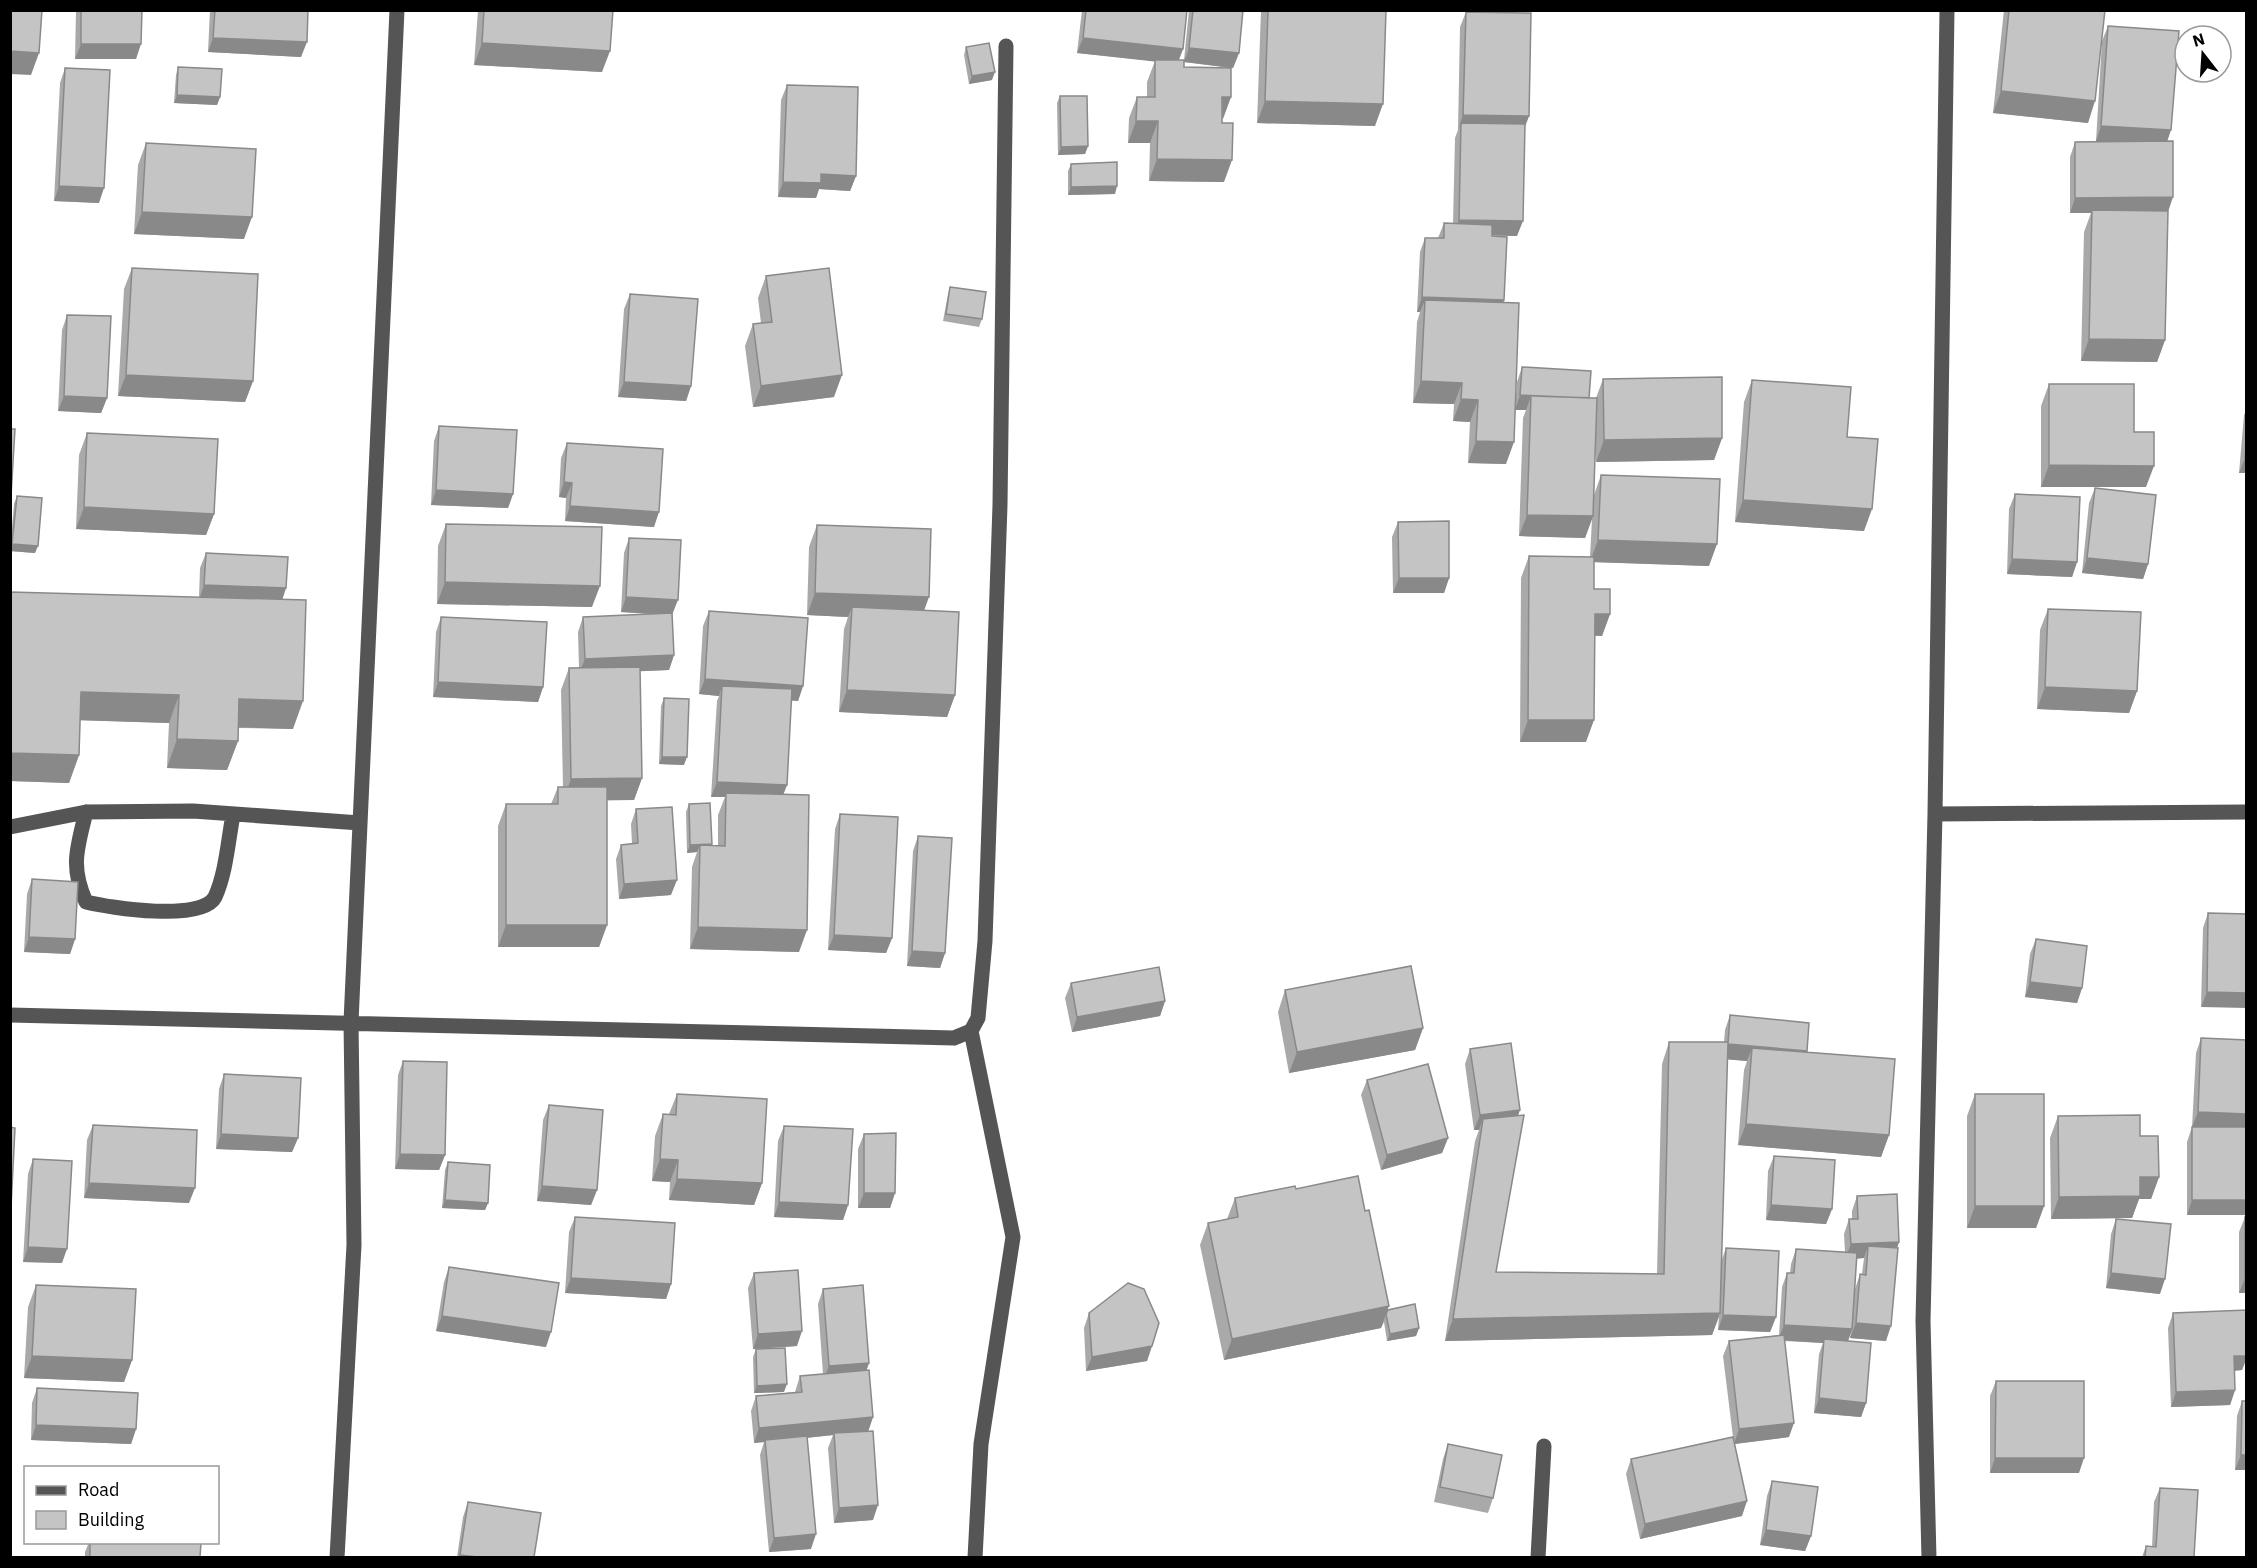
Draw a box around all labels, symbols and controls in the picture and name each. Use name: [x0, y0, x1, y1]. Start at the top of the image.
north arrow: [2173, 24, 2233, 84]
text: N: [2190, 28, 2207, 51]
legend: [24, 1466, 219, 1544]
text: Road: [78, 1478, 119, 1501]
text: Building: [78, 1508, 145, 1531]

